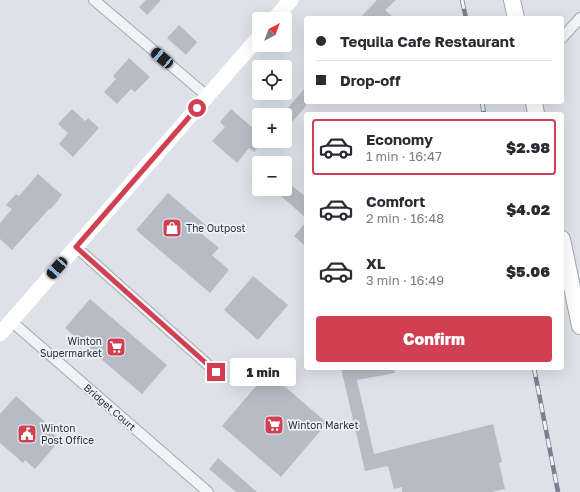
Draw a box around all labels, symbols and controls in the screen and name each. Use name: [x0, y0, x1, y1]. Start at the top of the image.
north arrow: [252, 12, 292, 52]
map controls: [252, 12, 292, 196]
text: Tequila Cafe Restaurant: [340, 32, 515, 50]
car: [149, 46, 175, 70]
button: locate: [252, 60, 292, 100]
text: Drop-off: [340, 71, 400, 89]
route start: [188, 99, 206, 117]
button: +: [252, 108, 292, 148]
icon: car: [318, 129, 354, 165]
text: Economy: [366, 130, 433, 148]
text: $2.98: [506, 138, 550, 156]
text: 1 min · 16:47: [366, 148, 442, 164]
button: −: [252, 156, 292, 196]
icon: car: [318, 191, 354, 227]
text: Comfort: [366, 192, 425, 210]
text: $4.02: [506, 200, 550, 218]
text: 2 min · 16:48: [366, 210, 444, 226]
shop icon: The Outpost: [161, 217, 183, 239]
place label: The Outpost: [186, 222, 246, 234]
icon: car: [318, 253, 354, 289]
text: XL: [366, 254, 385, 272]
car: [45, 255, 69, 281]
text: $5.06: [506, 262, 550, 280]
text: 3 min · 16:49: [366, 272, 444, 288]
button: Confirm: [316, 316, 552, 362]
place label: Winton Supermarket: [40, 335, 102, 359]
supermarket icon: Winton Supermarket: [105, 336, 127, 358]
callout: 1 min: [230, 358, 296, 386]
route end: [207, 363, 225, 381]
text: 1 min: [246, 364, 280, 380]
street label: Bridget Court: [82, 381, 138, 433]
supermarket icon: Winton Market: [263, 414, 285, 436]
place label: Winton Market: [288, 419, 358, 431]
place label: Winton Post Office: [41, 422, 94, 446]
public building icon: Winton Post Office: [16, 423, 38, 445]

